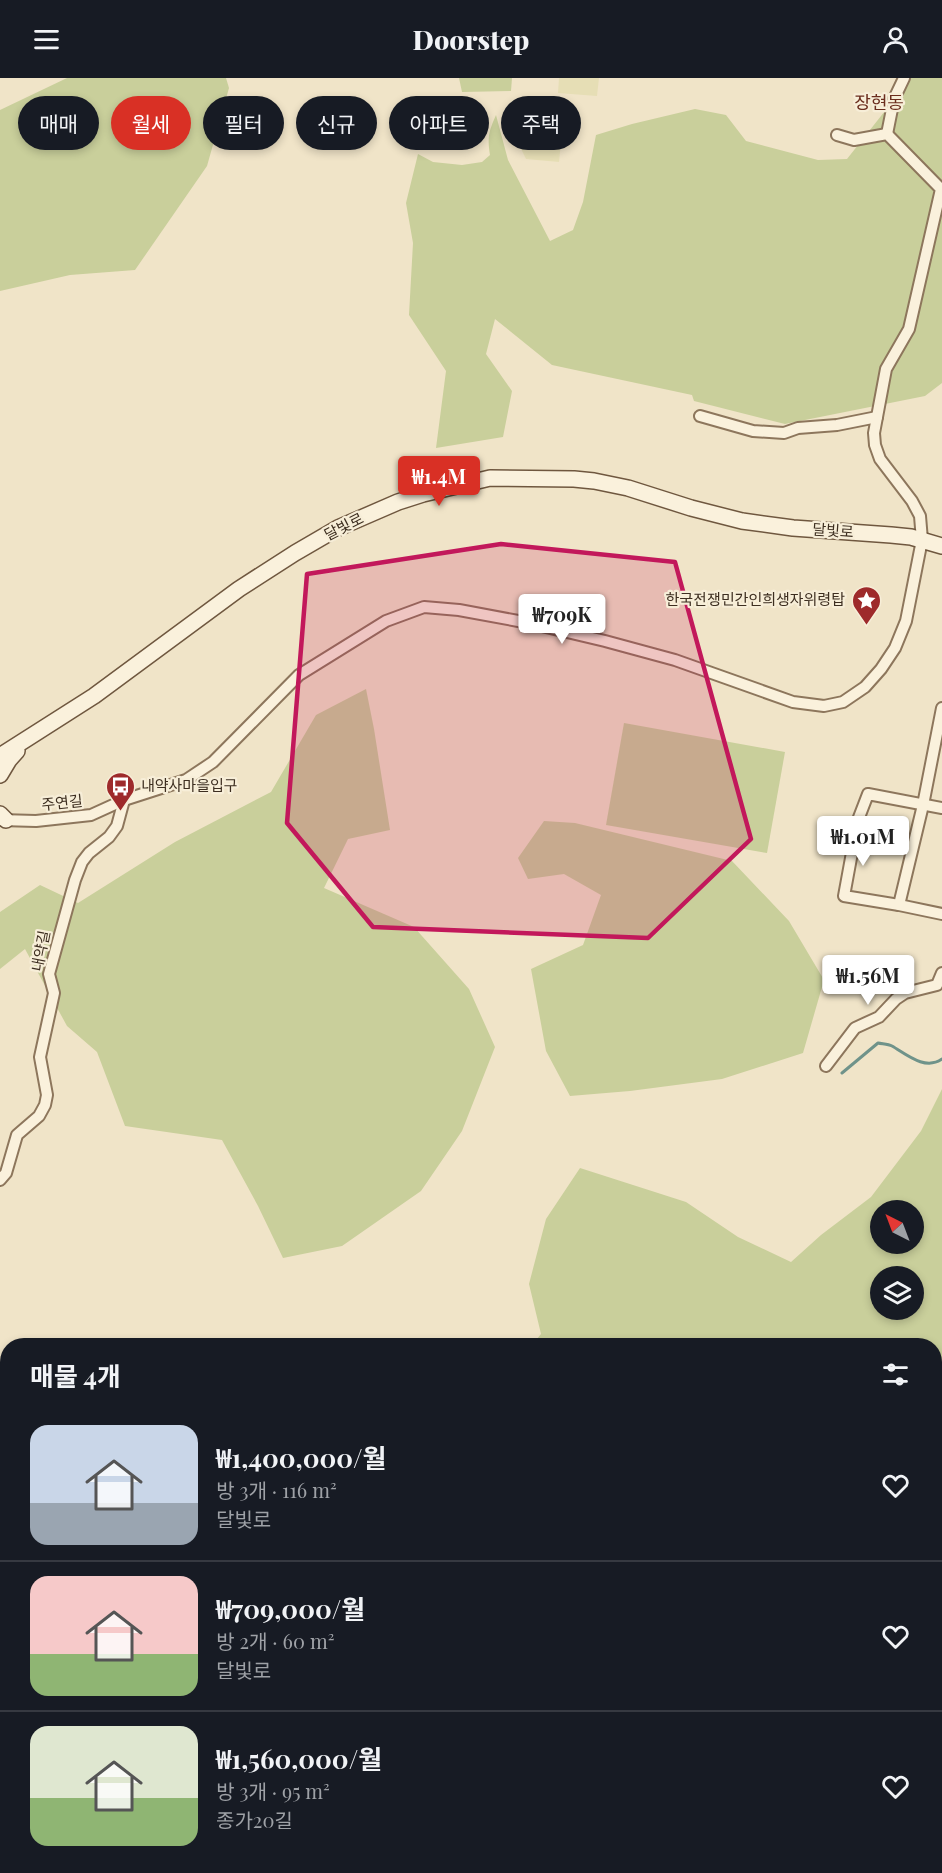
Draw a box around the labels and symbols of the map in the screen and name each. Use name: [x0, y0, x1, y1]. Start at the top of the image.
district label: 장현동: [854, 90, 904, 114]
pin: ₩1.4M: [397, 456, 481, 507]
street label: 달빛로: [321, 508, 367, 544]
street label: 달빛로: [812, 519, 854, 541]
place icon: 한국전쟁민간인희생자위령탑: [850, 584, 882, 626]
place label: 한국전쟁민간인희생자위령탑: [666, 589, 845, 609]
pin: ₩709K: [520, 594, 604, 645]
bus stop icon: 내약사마을입구: [104, 770, 136, 812]
place label: 내약사마을입구: [141, 775, 238, 795]
street label: 주연길: [40, 790, 84, 814]
pin: ₩1.01M: [814, 816, 912, 867]
street label: 내약길: [26, 929, 54, 973]
pin: ₩1.56M: [819, 955, 917, 1006]
north arrow: [870, 1200, 924, 1254]

